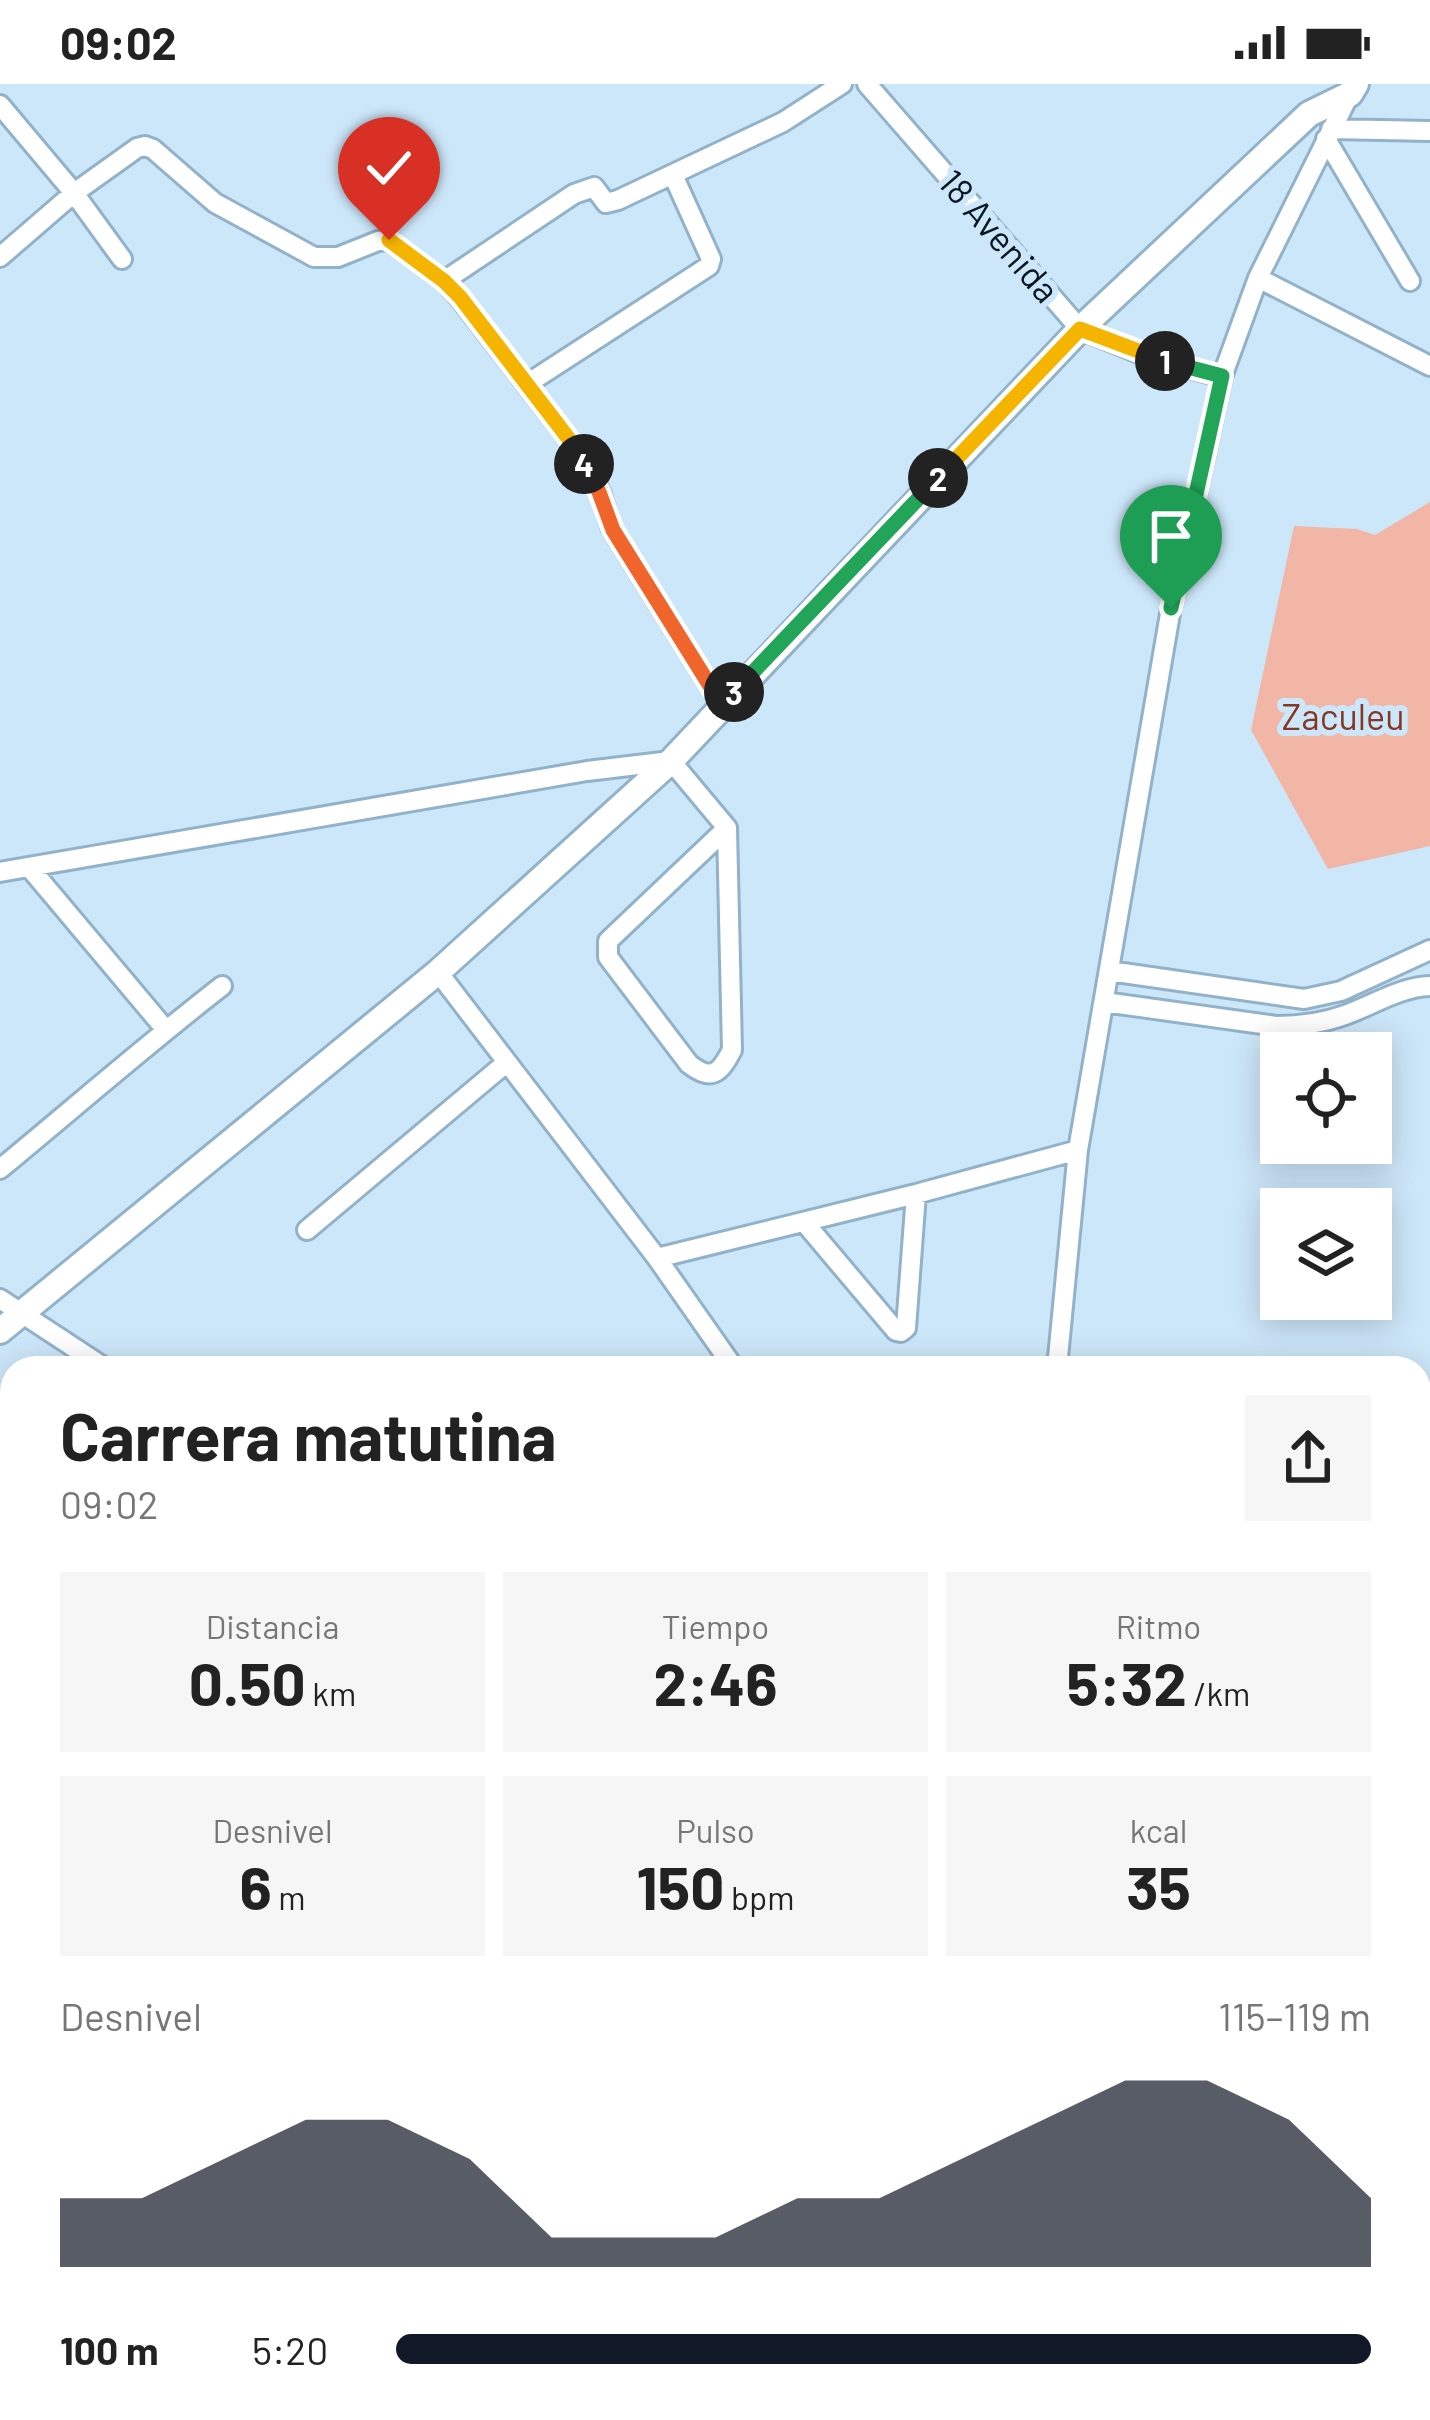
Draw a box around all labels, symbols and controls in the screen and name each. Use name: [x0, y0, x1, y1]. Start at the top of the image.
text: 09:02: [60, 15, 177, 69]
pin: [338, 117, 440, 240]
icon: check: [356, 135, 422, 201]
street label: 18 Avenida: [931, 160, 1069, 310]
pin: 1: [1135, 331, 1195, 391]
text: 1: [1159, 341, 1171, 381]
pin: 4: [554, 434, 614, 494]
text: 4: [574, 444, 594, 484]
pin: 2: [908, 448, 968, 508]
text: 2: [929, 458, 947, 498]
pin: [1120, 485, 1222, 608]
icon: arrive: [1138, 503, 1204, 569]
pin: 3: [704, 662, 764, 722]
text: 3: [725, 672, 743, 712]
park label: Zaculeu: [1282, 694, 1404, 737]
map controls: [1260, 1032, 1392, 1320]
button: locate: [1260, 1032, 1392, 1164]
button: layers: [1260, 1188, 1392, 1320]
text: Carrera matutina: [60, 1395, 557, 1474]
button: share: [1245, 1395, 1371, 1521]
text: 09:02: [60, 1480, 159, 1527]
text: Distancia: [206, 1606, 339, 1646]
text: Tiempo: [662, 1606, 769, 1646]
text: Ritmo: [1116, 1606, 1201, 1646]
text: 0.50: [189, 1646, 306, 1718]
text: 2:46: [654, 1646, 777, 1718]
text: 5:32: [1067, 1646, 1187, 1718]
text: km: [306, 1673, 356, 1713]
text: /km: [1187, 1673, 1250, 1713]
text: Desnivel: [212, 1810, 333, 1850]
text: Pulso: [676, 1810, 755, 1850]
text: kcal: [1130, 1810, 1187, 1850]
text: 6: [239, 1850, 272, 1922]
text: 150: [637, 1850, 724, 1922]
text: 35: [1126, 1850, 1191, 1922]
text: m: [272, 1877, 306, 1917]
text: bpm: [724, 1877, 794, 1917]
text: Desnivel: [60, 1992, 202, 2039]
text: 115–119 m: [1218, 1992, 1371, 2039]
text: 100 m: [60, 2326, 159, 2373]
text: 5:20: [252, 2326, 328, 2373]

